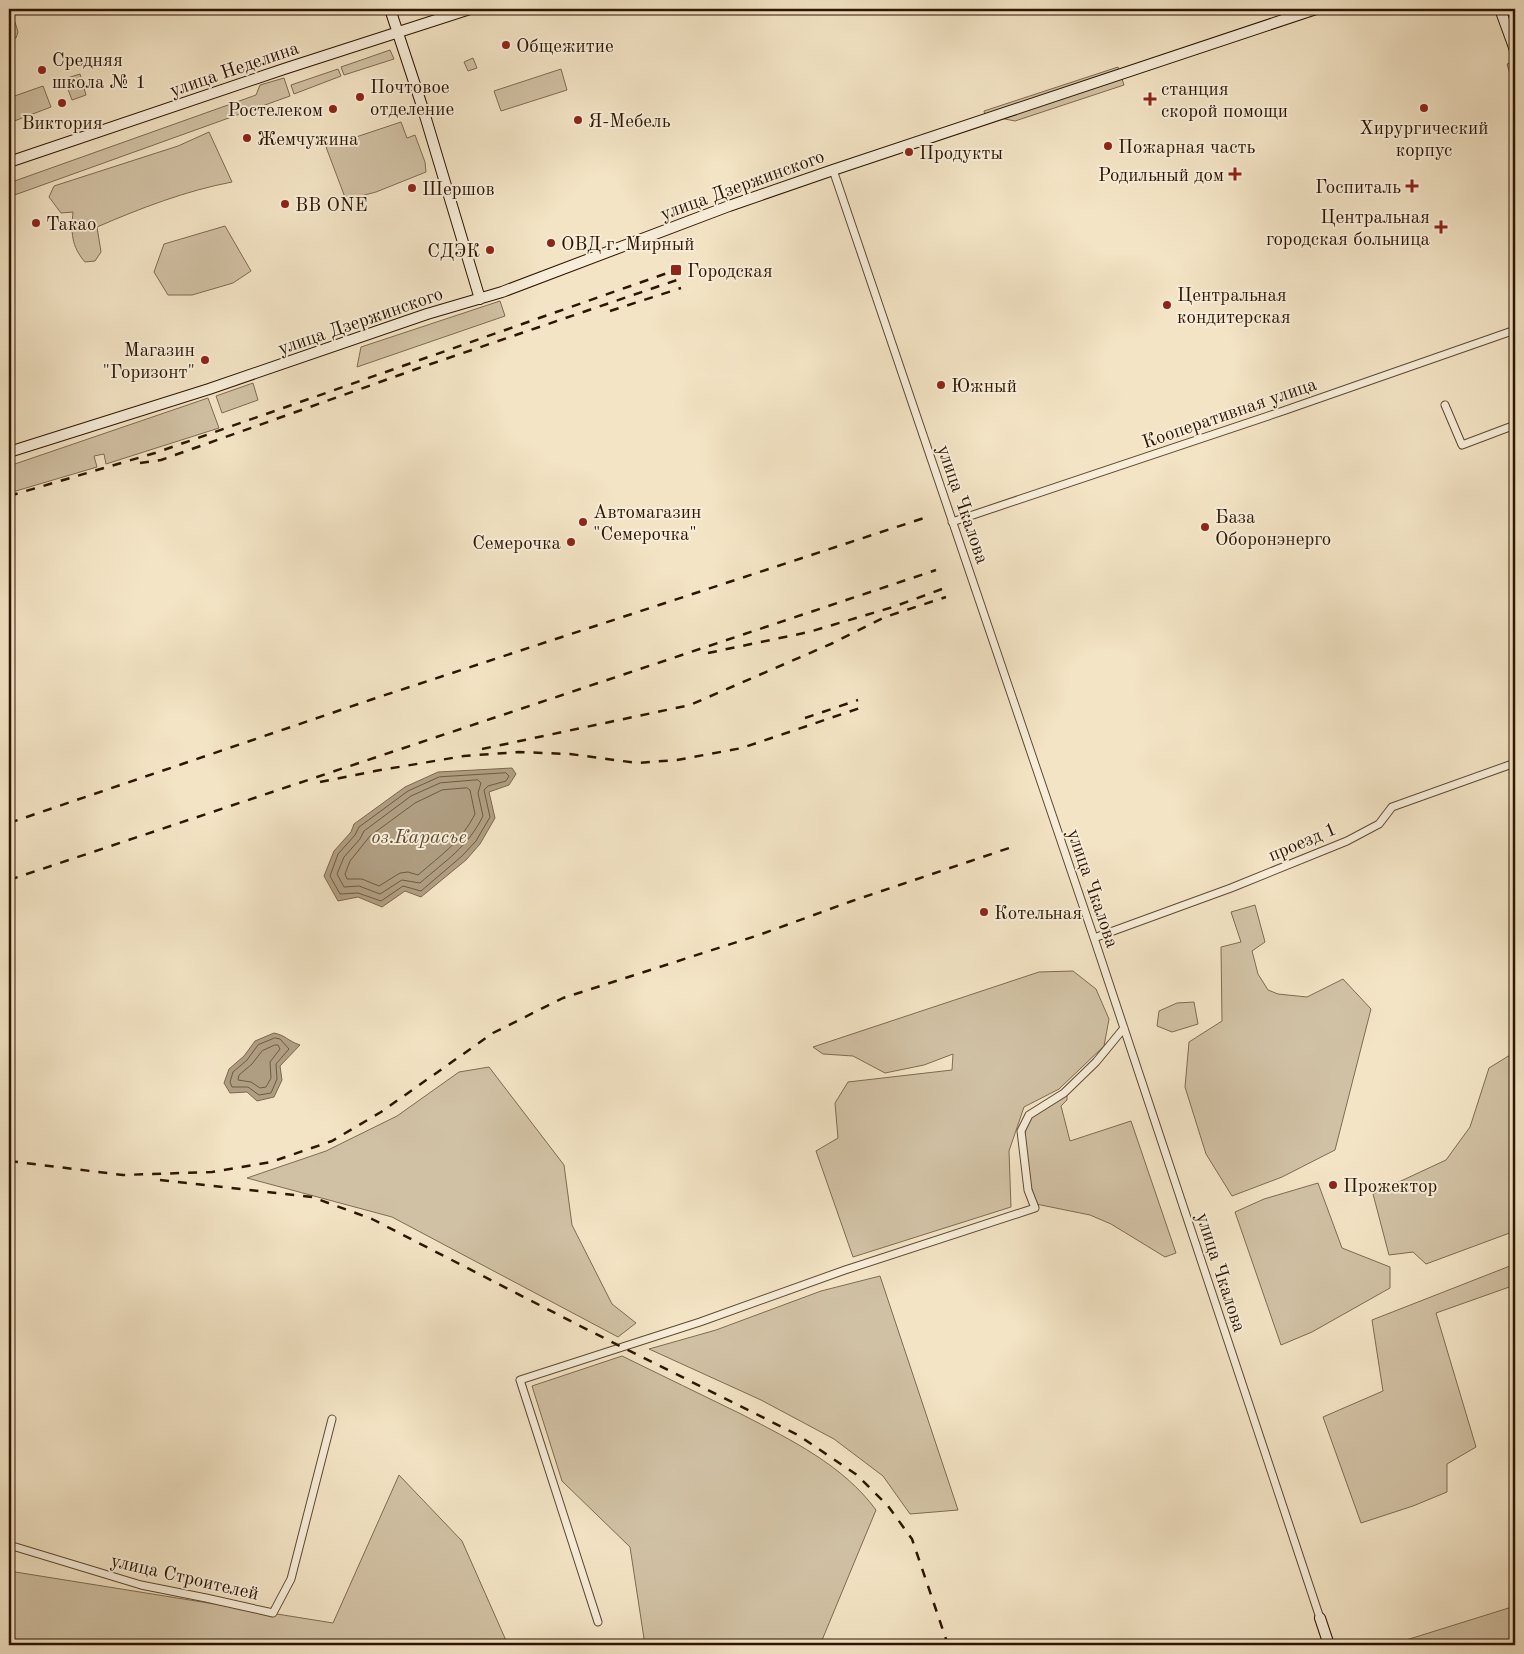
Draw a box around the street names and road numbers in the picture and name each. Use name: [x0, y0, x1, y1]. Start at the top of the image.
street label: улица Неделина: [168, 39, 302, 101]
street label: улица Дзержинского: [658, 148, 827, 225]
street label: улица Дзержинского: [276, 285, 446, 360]
street label: Кооперативная улица: [1140, 375, 1320, 453]
street label: улица Чкалова: [932, 443, 991, 567]
street label: проезд 1: [1266, 820, 1340, 866]
street label: улица Чкалова: [1062, 827, 1121, 951]
street label: улица Чкалова: [1191, 1211, 1248, 1335]
street label: улица Строителей: [109, 1552, 260, 1605]

